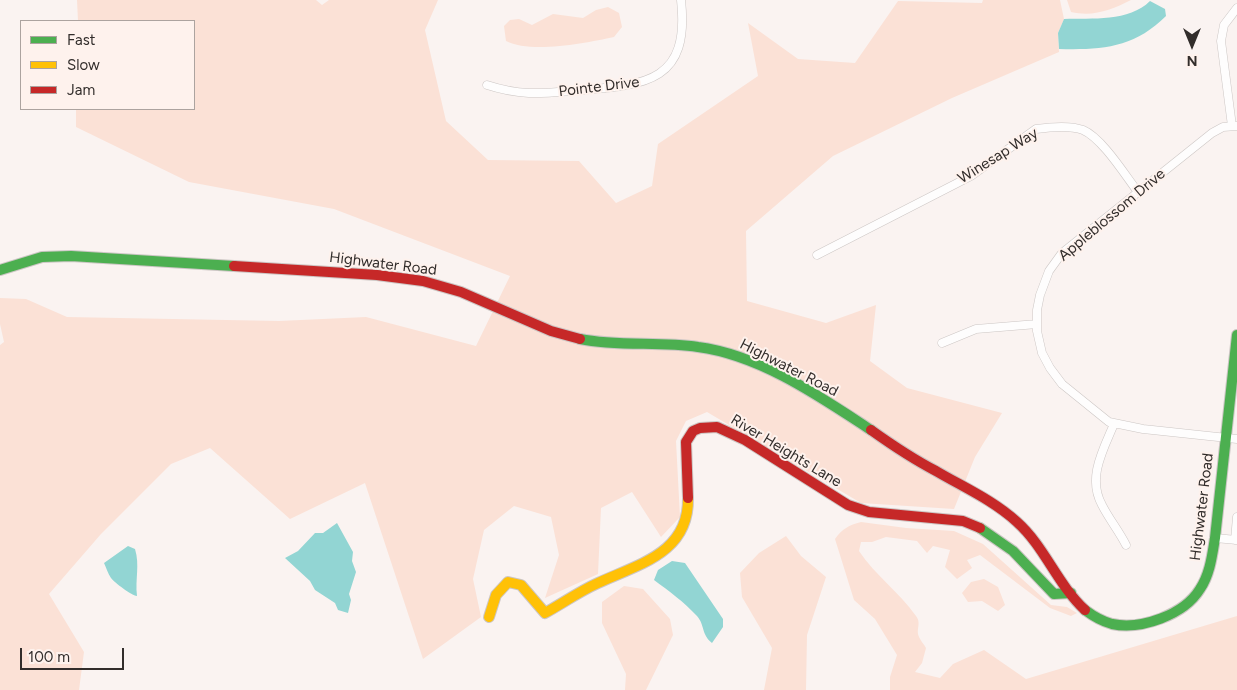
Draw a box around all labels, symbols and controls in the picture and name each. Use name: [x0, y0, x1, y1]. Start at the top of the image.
legend: [20, 20, 195, 110]
north arrow: [1167, 20, 1217, 70]
text: Fast: [67, 31, 95, 49]
text: N: [1187, 52, 1197, 69]
text: Slow: [67, 56, 100, 74]
street label: Pointe Drive: [558, 73, 640, 101]
text: Jam: [67, 81, 95, 99]
street label: Winesap Way: [955, 124, 1041, 188]
street label: Appleblossom Drive: [1055, 165, 1169, 265]
street label: Highwater Road: [328, 248, 438, 280]
street label: Highwater Road: [737, 335, 841, 401]
street label: River Heights Lane: [727, 411, 845, 491]
street label: Highwater Road: [1186, 452, 1218, 562]
scale bar: [22, 638, 126, 670]
text: 100 m: [28, 648, 70, 666]

